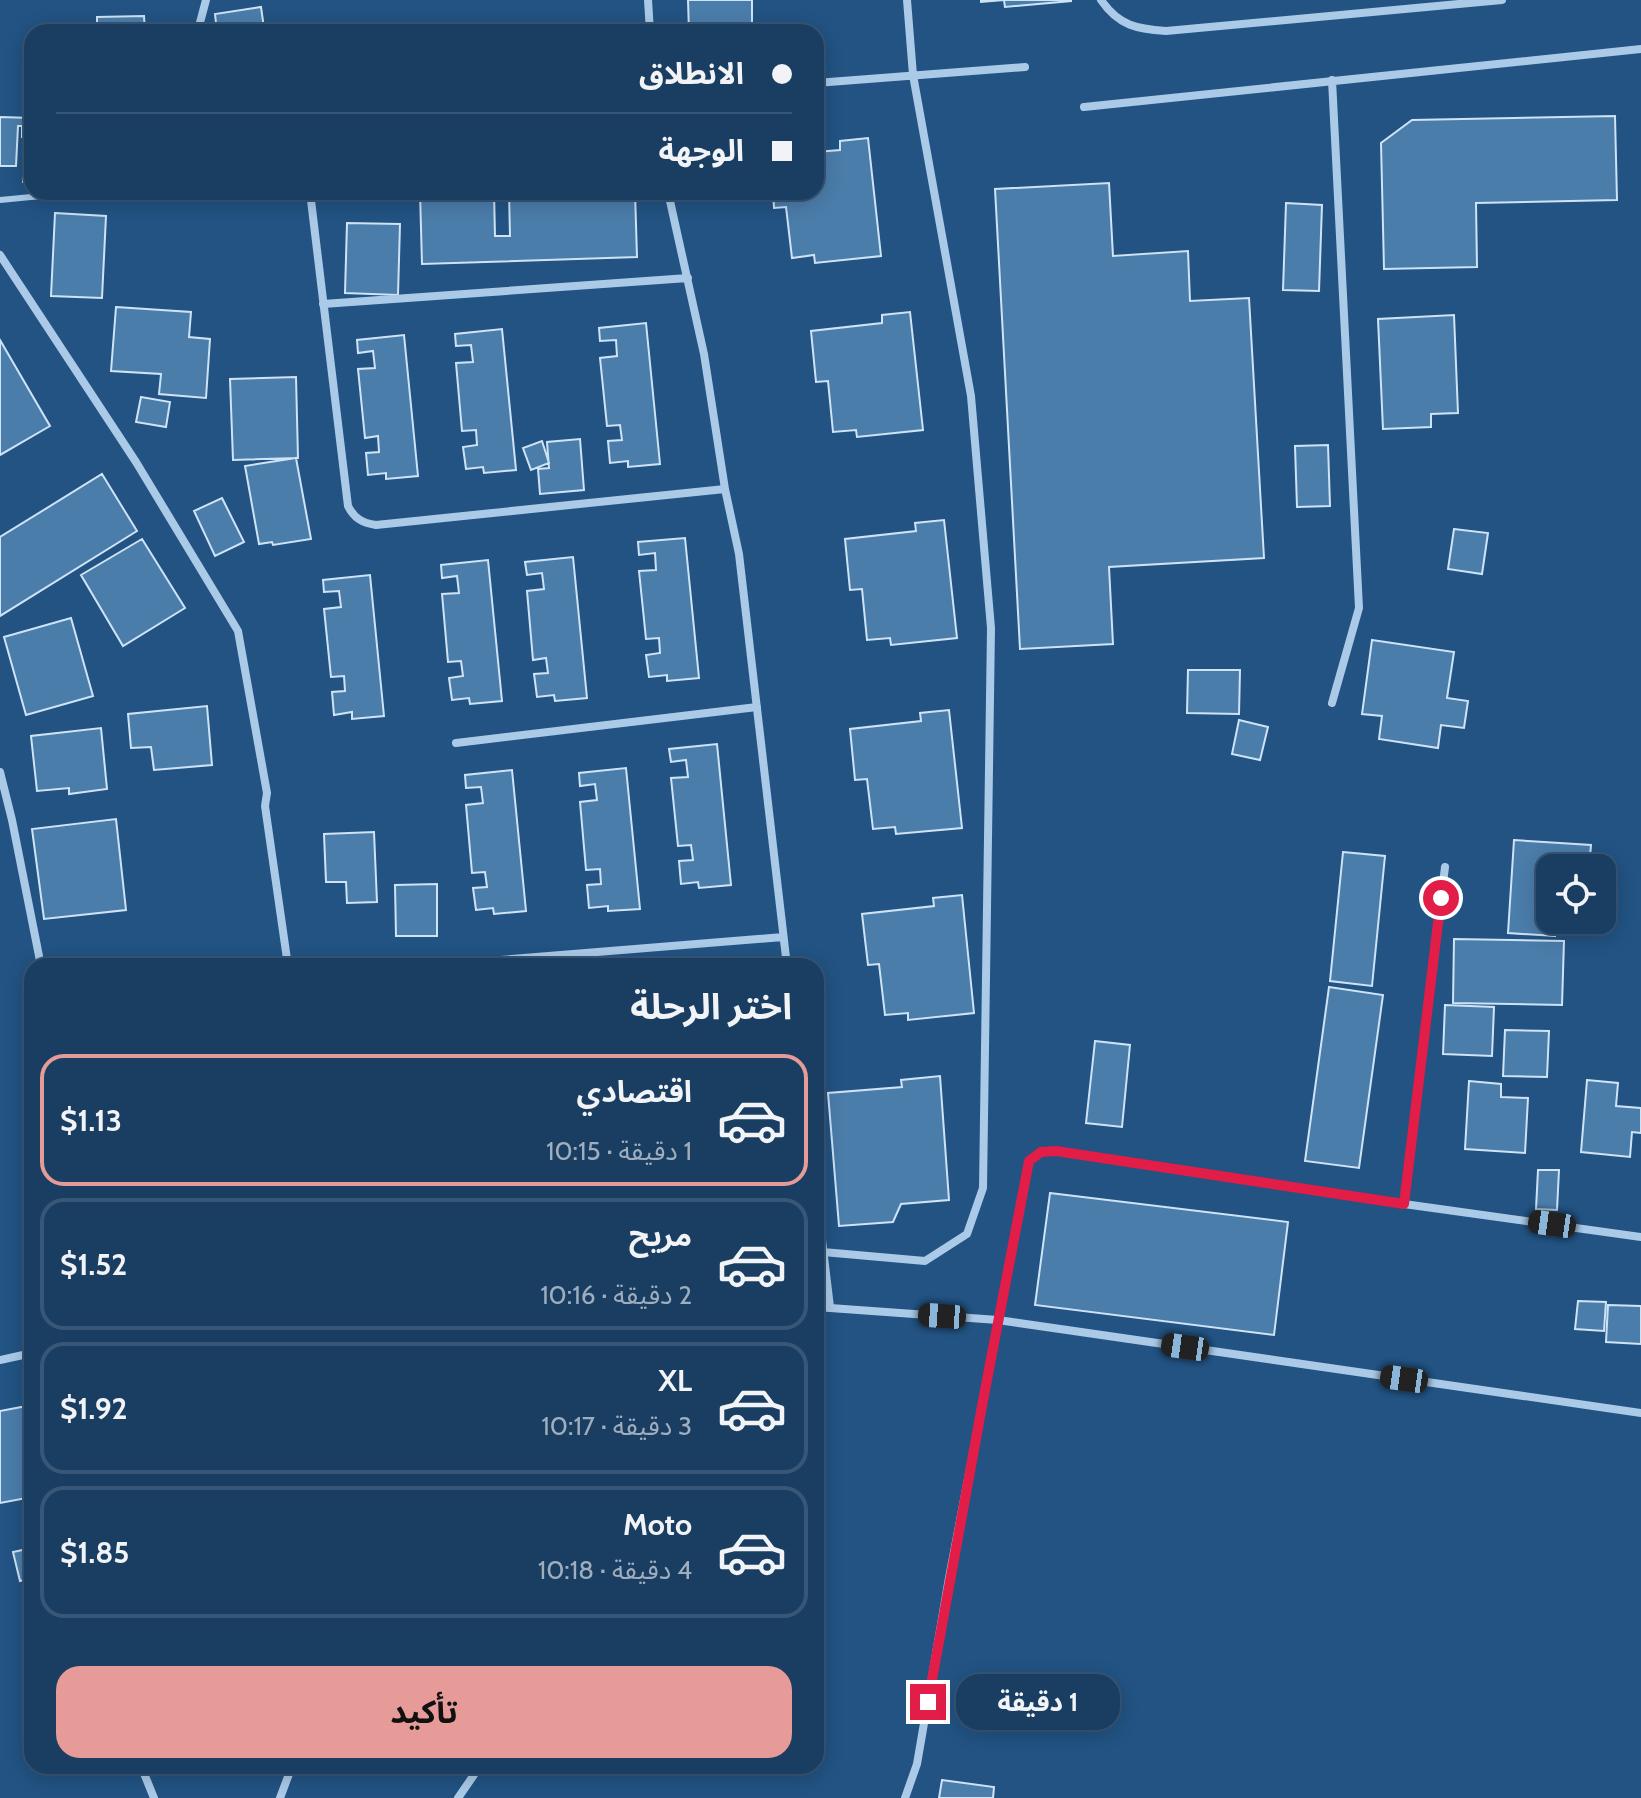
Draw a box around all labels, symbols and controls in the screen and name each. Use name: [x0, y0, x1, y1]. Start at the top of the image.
text: الانطلاق: [639, 55, 744, 92]
text: الوجهة: [659, 132, 744, 169]
map controls: [1536, 854, 1616, 934]
button: locate: [1536, 854, 1616, 934]
route start: [1423, 880, 1459, 916]
text: اختر الرحلة: [630, 984, 792, 1028]
text: اقتصادي: [577, 1073, 692, 1110]
icon: car: [716, 1084, 788, 1156]
text: $1.13: [60, 1102, 122, 1139]
text: 1 دقيقة · 10:15: [546, 1135, 692, 1167]
car: [1527, 1209, 1577, 1239]
text: مريح: [629, 1217, 692, 1254]
icon: car: [716, 1228, 788, 1300]
text: $1.52: [60, 1246, 127, 1283]
text: 2 دقيقة · 10:16: [540, 1279, 692, 1311]
car: [917, 1302, 967, 1330]
car: [1160, 1332, 1210, 1362]
text: XL: [658, 1362, 692, 1399]
car: [1379, 1364, 1429, 1394]
icon: car: [716, 1372, 788, 1444]
text: $1.92: [60, 1390, 127, 1427]
text: 3 دقيقة · 10:17: [541, 1410, 692, 1442]
text: Moto: [623, 1506, 692, 1543]
icon: car: [716, 1516, 788, 1588]
text: $1.85: [60, 1534, 129, 1571]
text: 4 دقيقة · 10:18: [538, 1554, 692, 1586]
button: تأكيد: [56, 1666, 792, 1758]
callout: 1 دقيقة: [956, 1674, 1120, 1730]
route end: [910, 1684, 946, 1720]
text: 1 دقيقة: [998, 1686, 1078, 1718]

